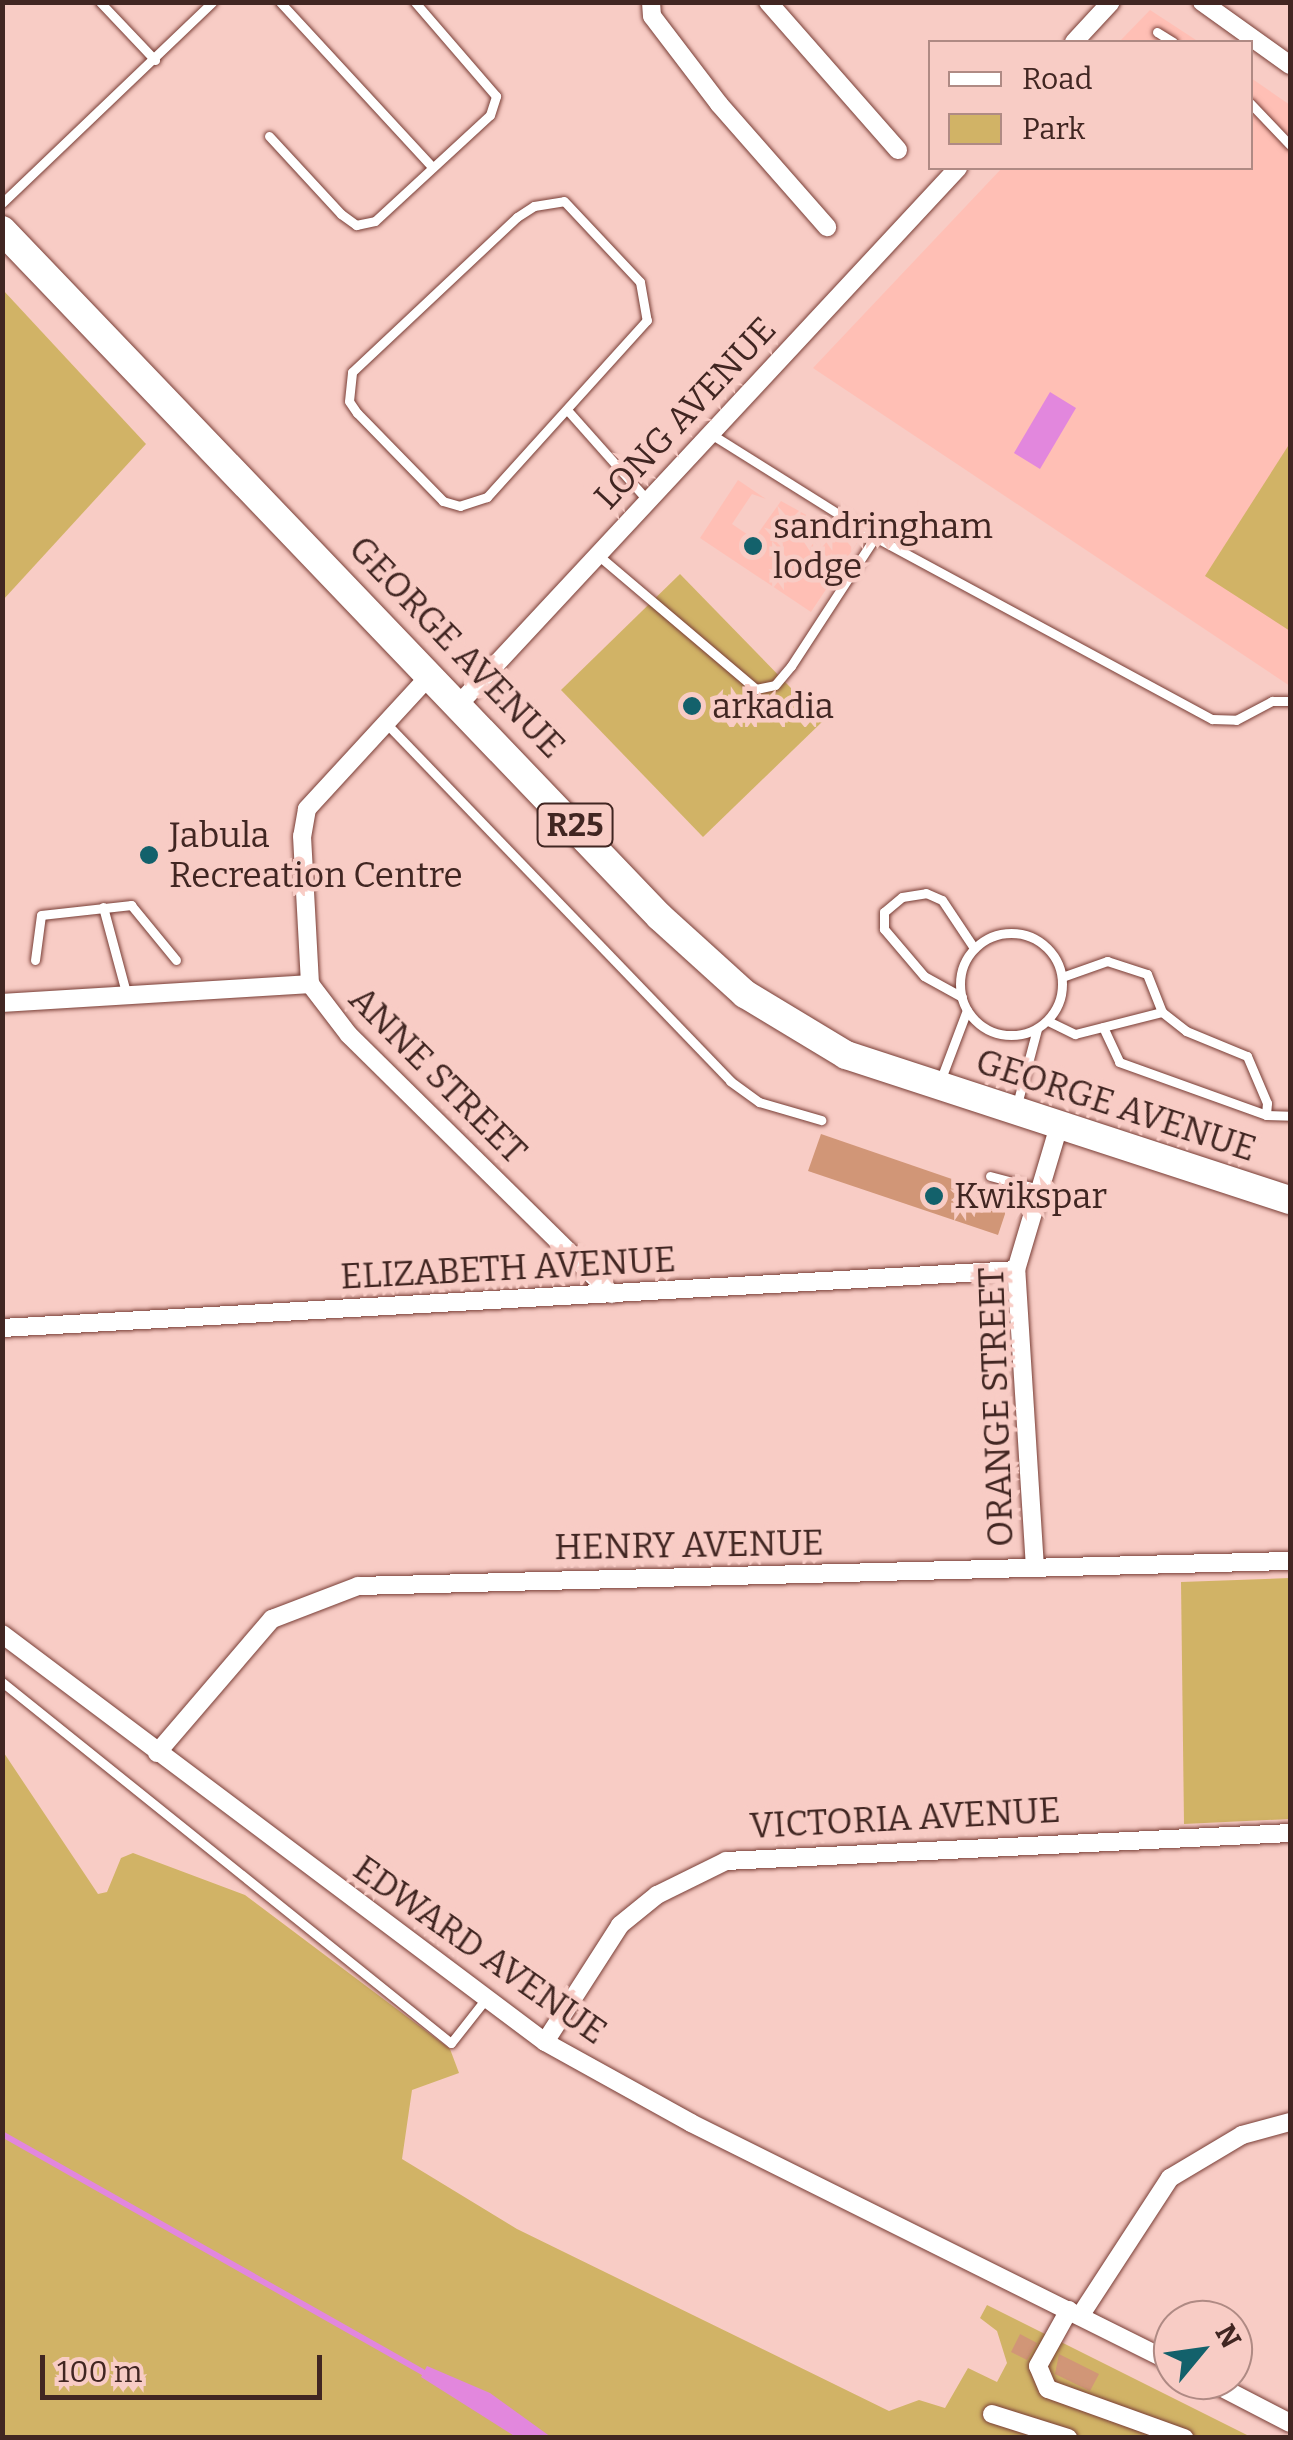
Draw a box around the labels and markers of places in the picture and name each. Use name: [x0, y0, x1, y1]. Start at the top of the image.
place label: sandringham lodge: [773, 505, 993, 587]
marker: sandringham lodge: [742, 535, 764, 557]
place label: arkadia: [712, 685, 834, 727]
marker: arkadia: [681, 695, 703, 717]
place label: Jabula Recreation Centre: [169, 814, 463, 896]
marker: Jabula Recreation Centre: [138, 844, 160, 866]
place label: Kwikspar: [954, 1175, 1107, 1217]
marker: Kwikspar: [923, 1185, 945, 1207]

